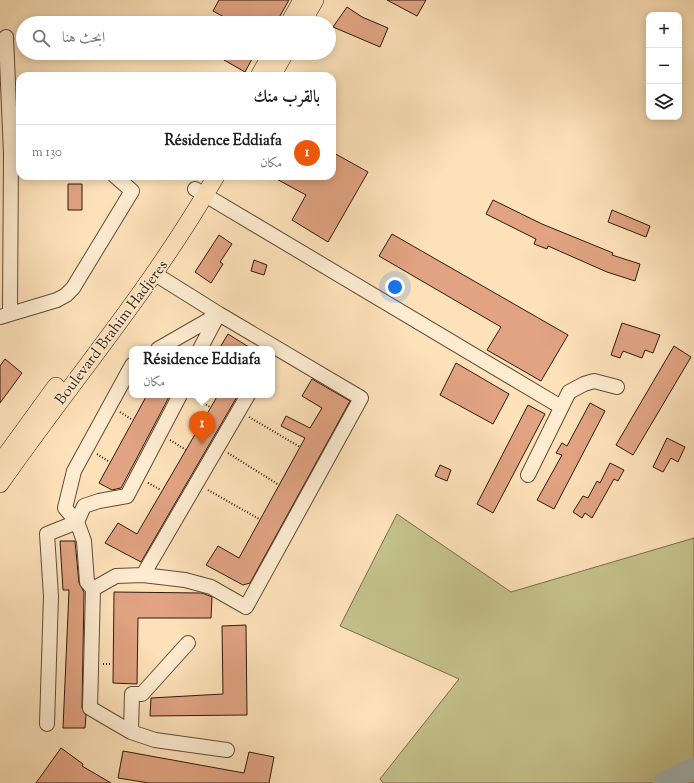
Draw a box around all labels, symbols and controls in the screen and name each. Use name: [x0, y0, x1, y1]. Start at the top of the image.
map controls: [646, 12, 682, 120]
button: +: [646, 12, 682, 48]
search box: [16, 16, 336, 60]
icon: search: [30, 27, 52, 49]
text: ابحث هنا: [62, 28, 105, 49]
button: −: [646, 48, 682, 84]
button: layers: [646, 84, 682, 120]
text: بالقرب منك: [254, 86, 320, 110]
text: Résidence Eddiafa: [164, 131, 282, 152]
text: 130 m: [32, 144, 62, 162]
text: 1: [305, 144, 309, 162]
text: مكان: [260, 155, 282, 173]
street label: Boulevard Brahim Hadjeres: [51, 256, 174, 410]
your location: [385, 277, 405, 297]
popup: [129, 346, 275, 398]
text: Résidence Eddiafa: [143, 350, 261, 371]
text: مكان: [143, 374, 165, 392]
pin: 1: [189, 411, 215, 444]

